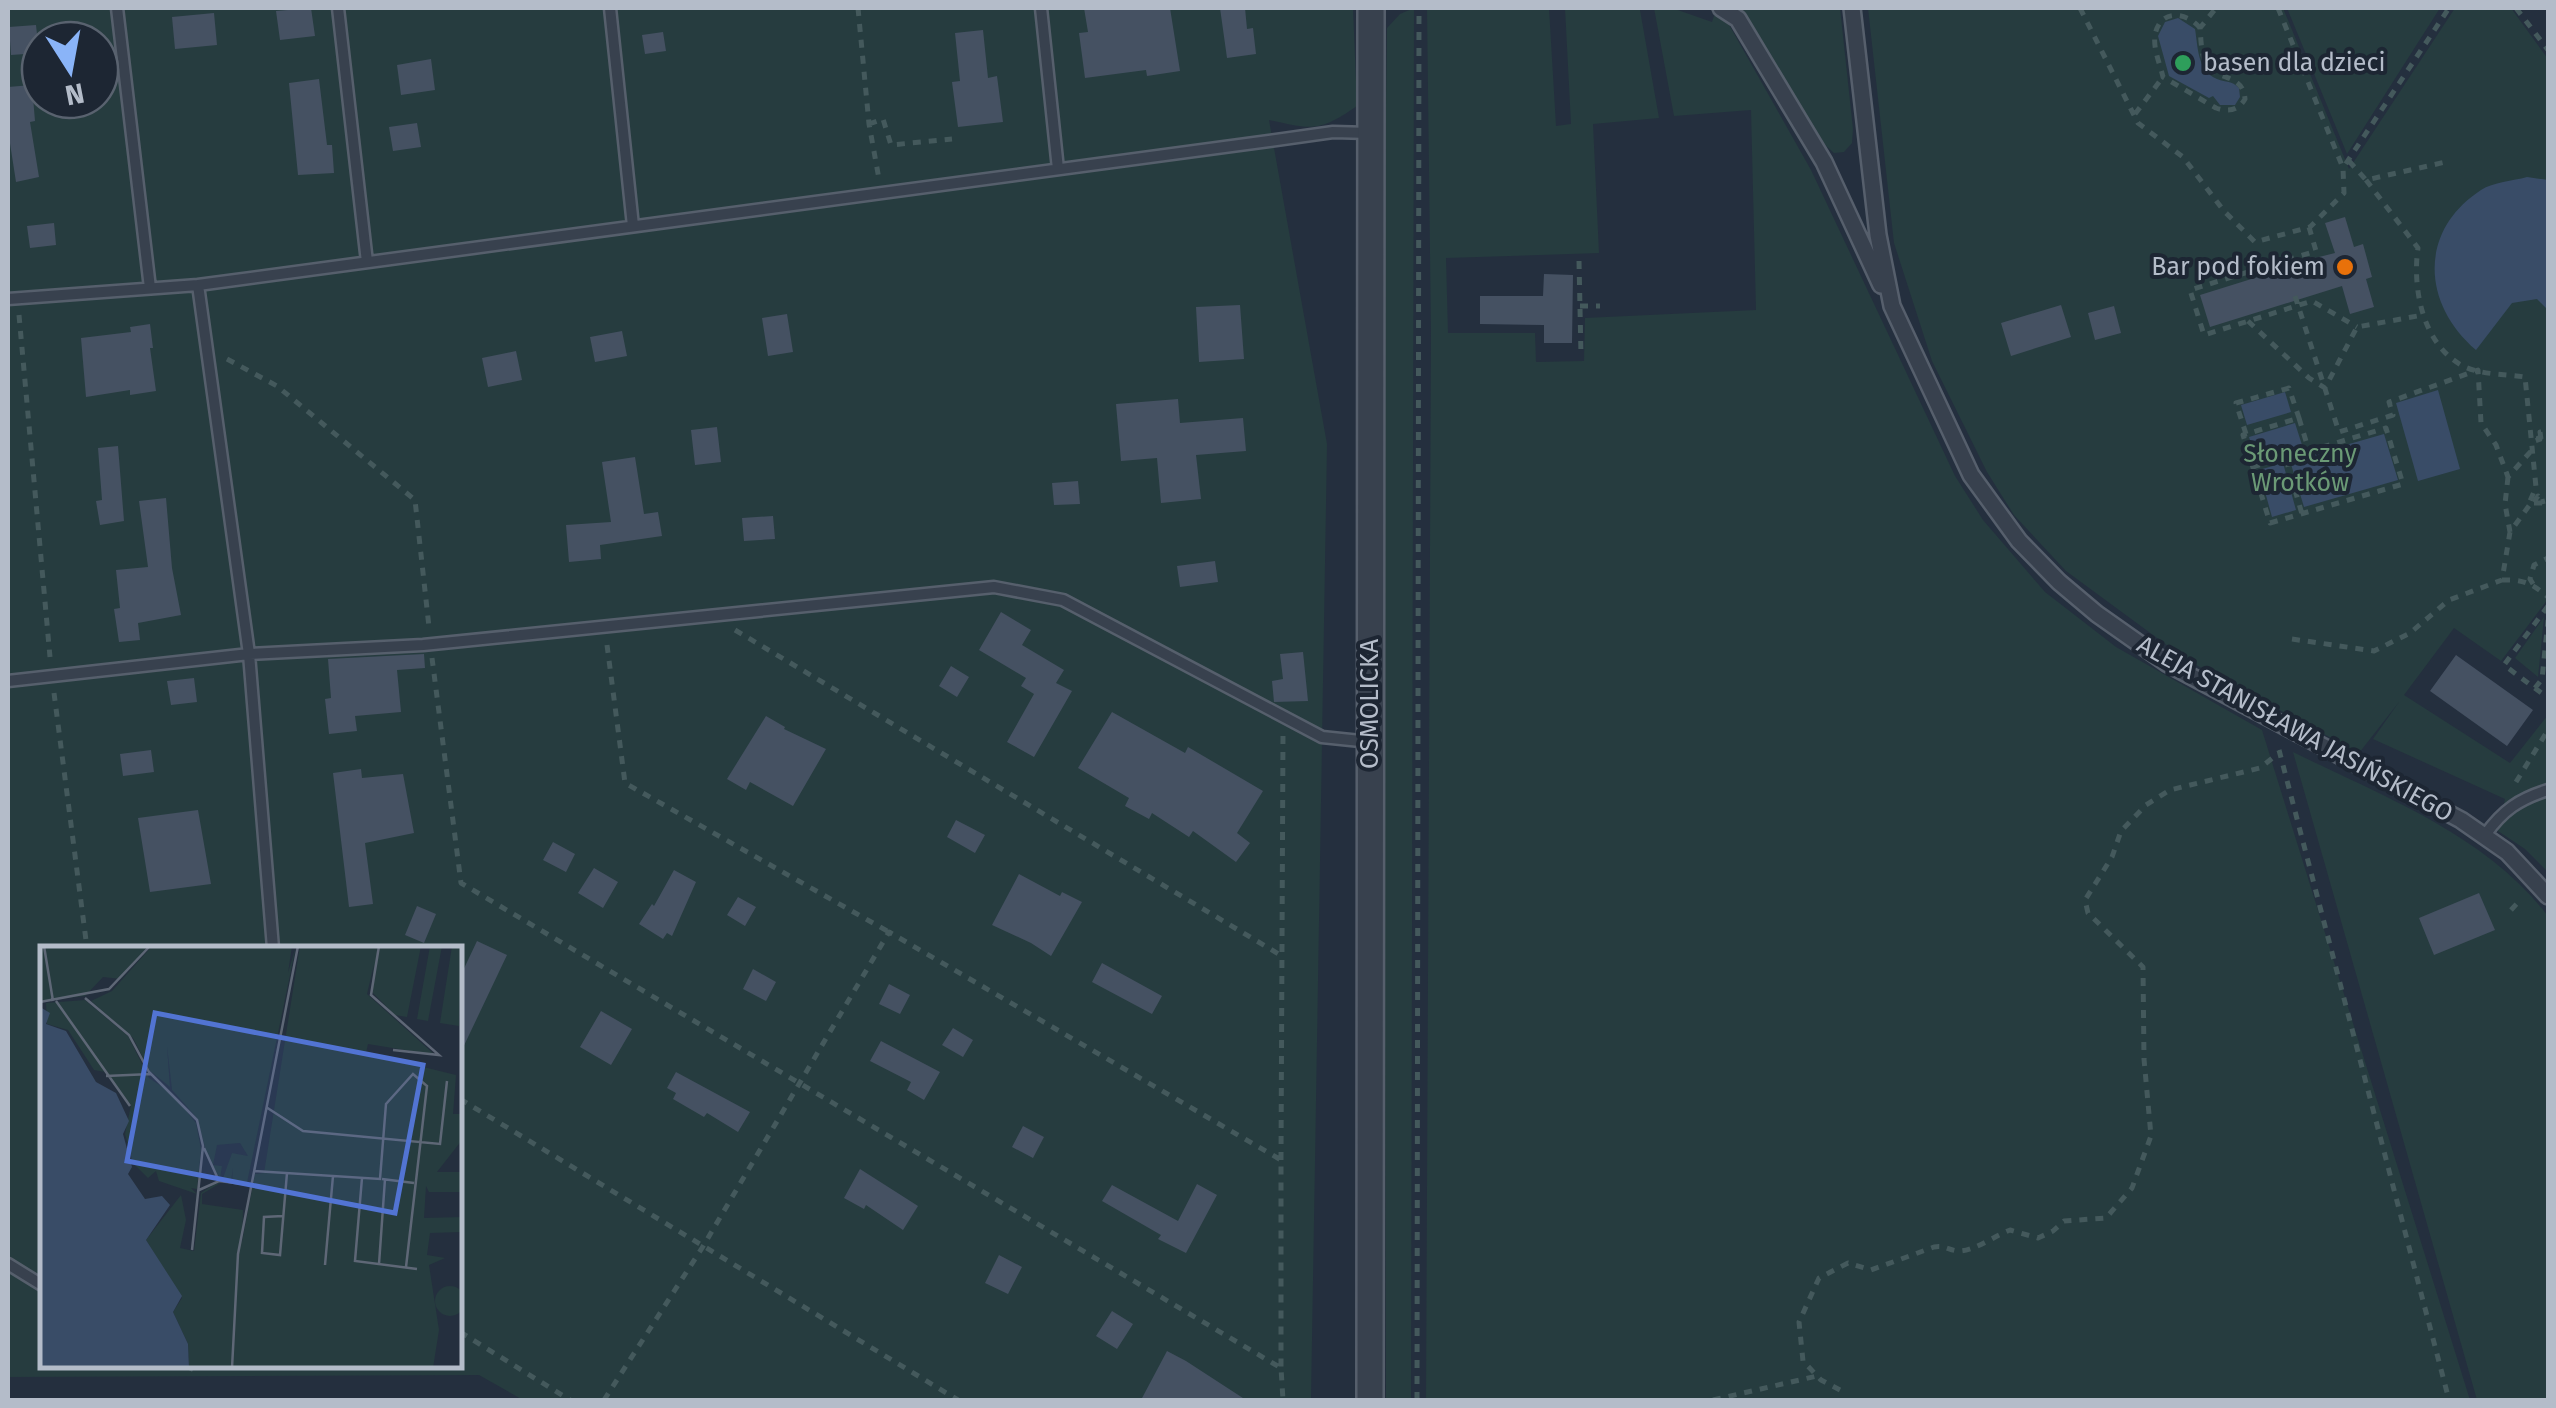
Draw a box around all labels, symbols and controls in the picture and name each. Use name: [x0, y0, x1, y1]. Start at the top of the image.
north arrow: [20, 20, 120, 120]
place label: basen dla dzieci: [2203, 48, 2385, 78]
marker: basen dla dzieci: [2172, 52, 2194, 74]
text: N: [62, 76, 87, 112]
place label: Bar pod fokiem: [2151, 252, 2325, 282]
marker: Bar pod fokiem: [2334, 256, 2356, 278]
park label: Słoneczny Wrotków: [2243, 439, 2358, 498]
street label: ALEJA STANISŁAWA JASIŃSKIEGO: [2132, 629, 2459, 829]
street label: OSMOLICKA: [1355, 638, 1385, 769]
inset map: [40, 946, 462, 1368]

